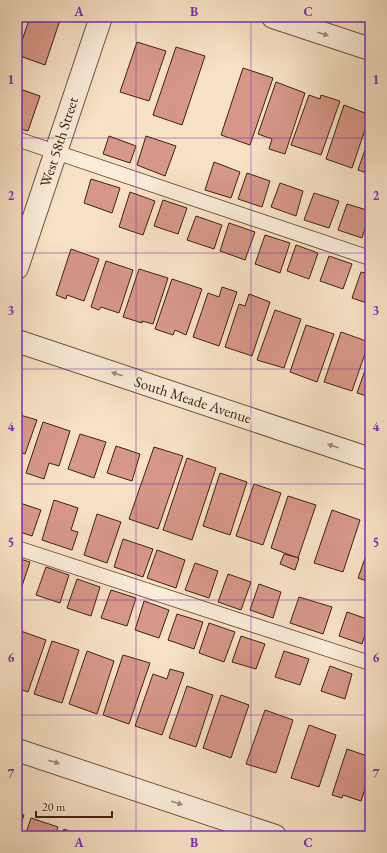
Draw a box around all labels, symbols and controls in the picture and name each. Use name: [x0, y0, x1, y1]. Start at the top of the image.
text: A: [73, 3, 84, 20]
text: B: [190, 3, 198, 20]
text: C: [303, 3, 313, 20]
one-way arrow: [318, 31, 330, 37]
text: 1: [8, 71, 15, 88]
text: 1: [373, 71, 380, 88]
street label: West 58th Street: [35, 94, 82, 189]
text: 2: [8, 187, 15, 204]
text: 2: [373, 187, 380, 204]
text: 3: [8, 302, 15, 319]
text: 3: [373, 302, 380, 319]
one-way arrow: [110, 371, 122, 377]
street label: South Meade Avenue: [132, 372, 254, 427]
text: 4: [8, 418, 15, 435]
text: 4: [373, 418, 380, 435]
one-way arrow: [327, 443, 339, 449]
text: 5: [8, 534, 14, 551]
text: 5: [373, 534, 379, 551]
text: 6: [8, 649, 15, 666]
text: 6: [373, 649, 380, 666]
one-way arrow: [48, 760, 60, 766]
text: 7: [8, 765, 15, 782]
text: 7: [373, 765, 380, 782]
scale bar: [36, 793, 112, 819]
text: 20 m: [42, 799, 66, 815]
one-way arrow: [172, 801, 184, 807]
text: A: [73, 834, 84, 851]
text: B: [190, 834, 198, 851]
text: C: [303, 834, 313, 851]

